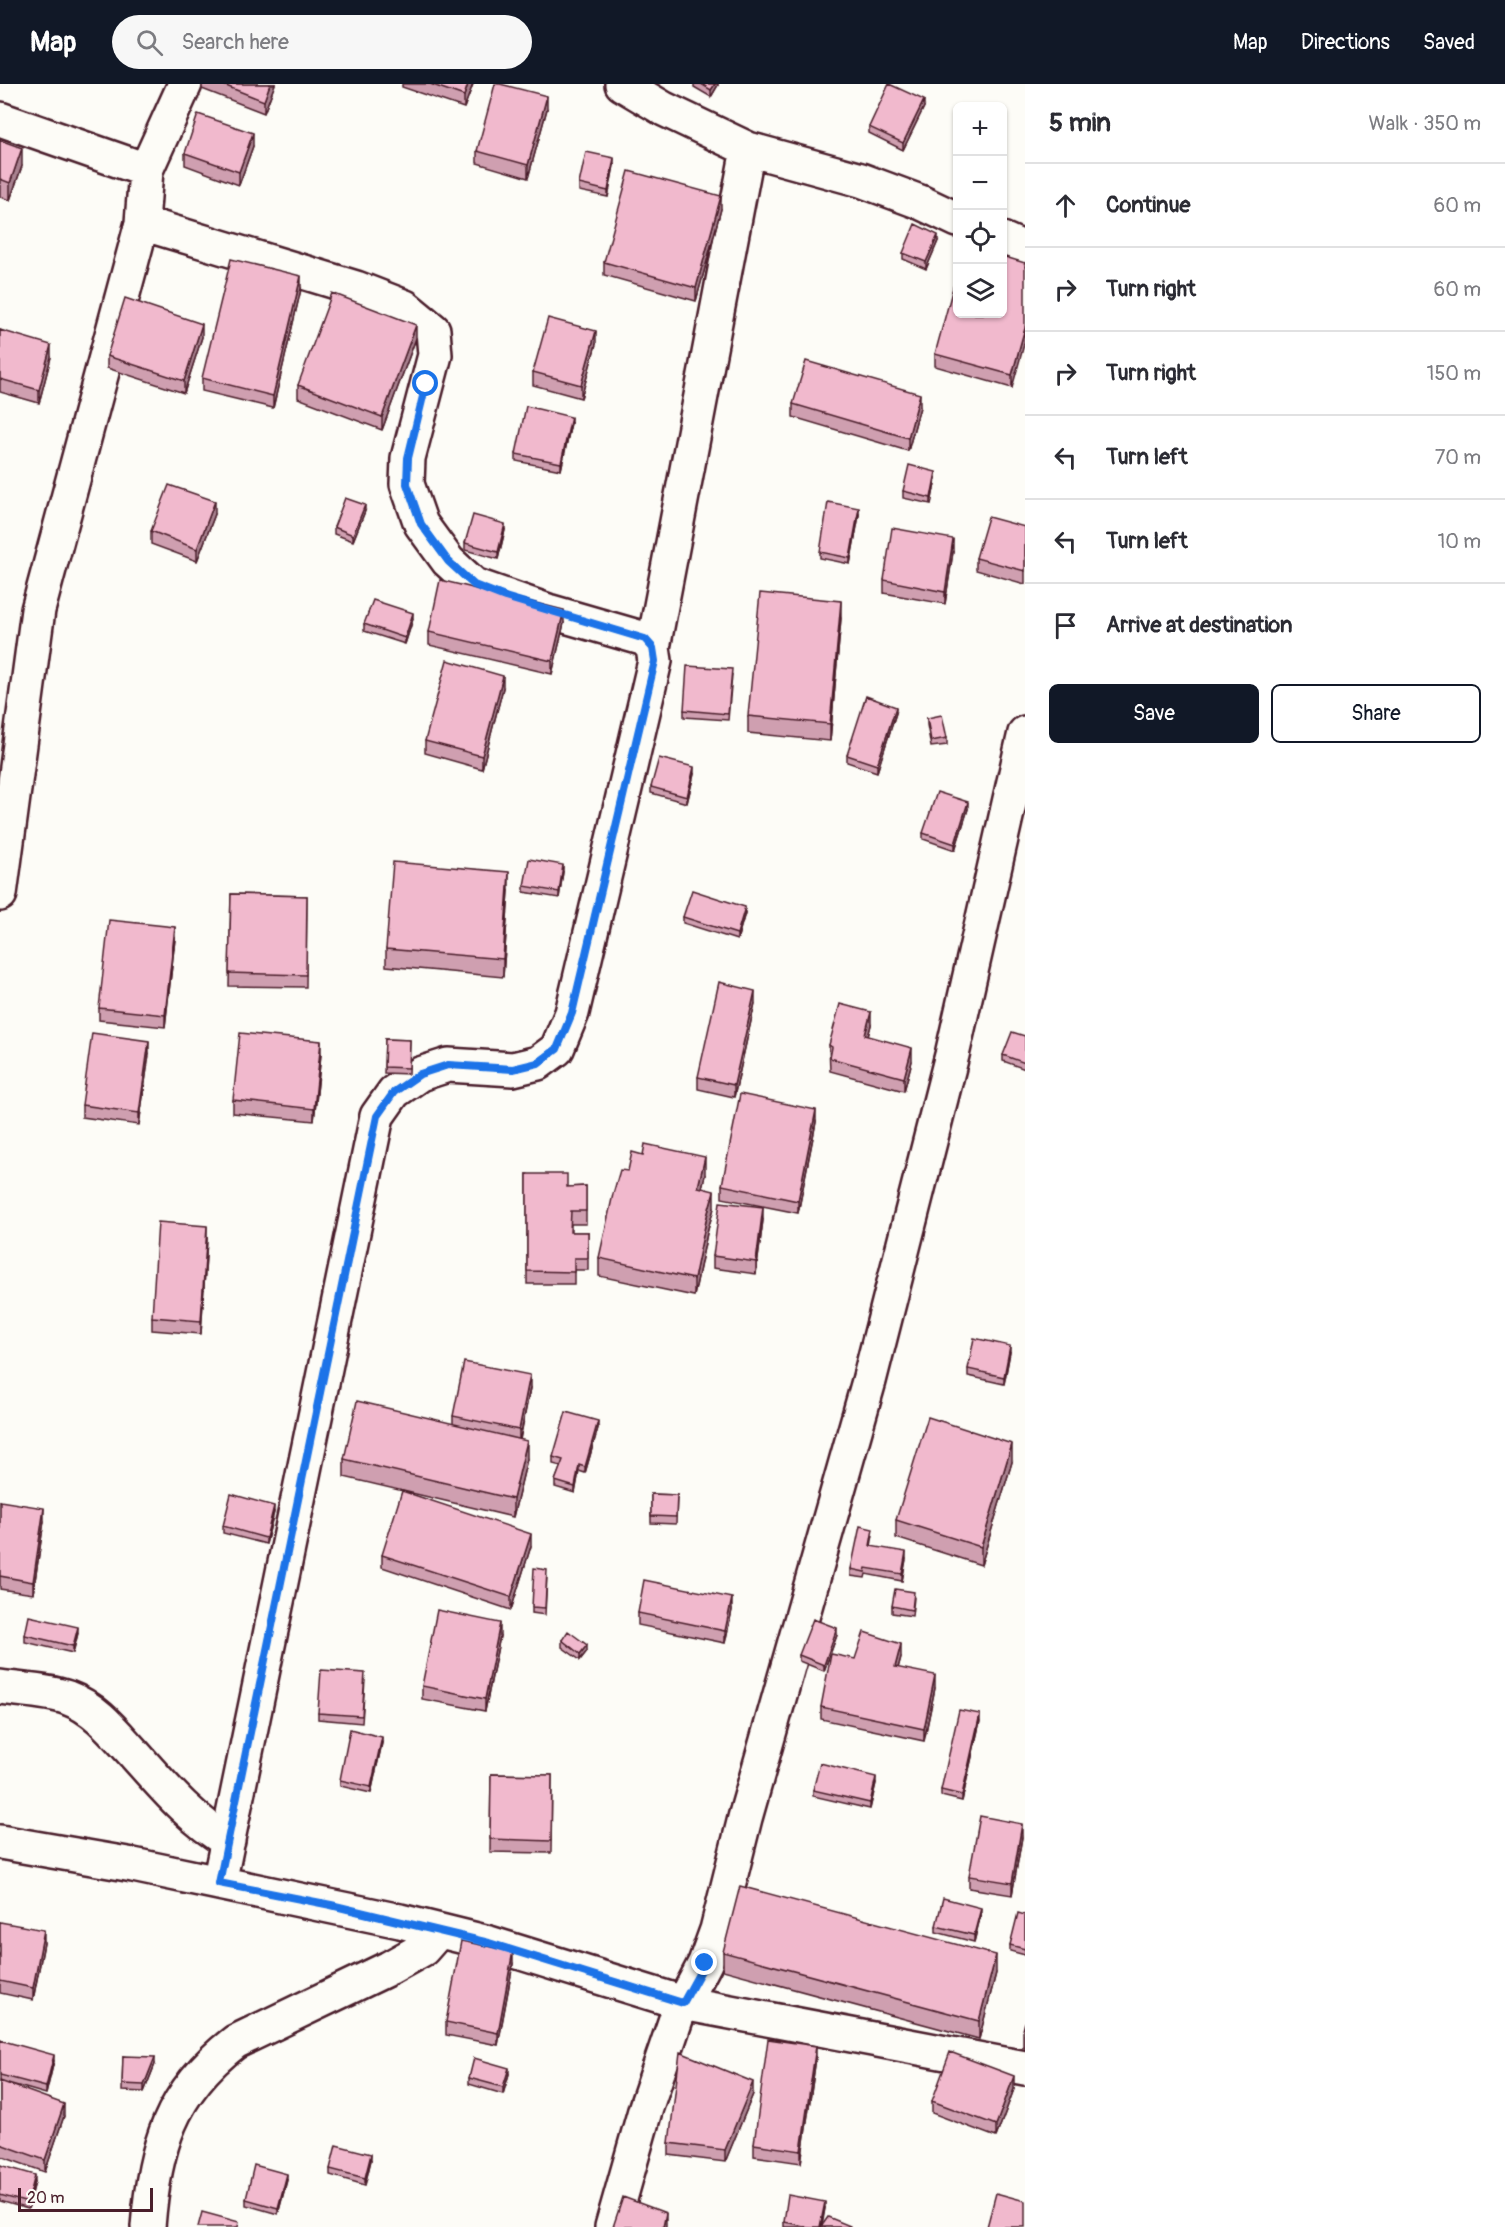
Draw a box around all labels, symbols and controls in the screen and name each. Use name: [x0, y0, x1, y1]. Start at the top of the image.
search box: [112, 15, 532, 69]
text: Map: [30, 25, 76, 60]
icon: search: [133, 26, 166, 59]
text: Search here: [181, 28, 289, 56]
text: Map: [1233, 29, 1268, 56]
text: Directions: [1301, 29, 1390, 56]
text: Saved: [1423, 29, 1475, 56]
map controls: [953, 102, 1007, 318]
button: +: [953, 102, 1007, 156]
text: 5 min: [1049, 107, 1111, 139]
text: Walk · 350 m: [1369, 111, 1481, 136]
button: −: [953, 156, 1007, 210]
icon: ahead: [1049, 189, 1082, 222]
text: Continue: [1106, 191, 1190, 219]
text: 60 m: [1434, 193, 1481, 218]
button: locate: [953, 210, 1007, 264]
button: layers: [953, 264, 1007, 318]
icon: right: [1049, 273, 1082, 306]
text: Turn right: [1106, 275, 1196, 303]
text: 60 m: [1434, 277, 1481, 302]
icon: right: [1049, 357, 1082, 390]
text: Turn right: [1106, 359, 1196, 387]
text: 150 m: [1427, 361, 1481, 386]
route start: [412, 370, 438, 396]
icon: left: [1049, 441, 1082, 474]
text: Turn left: [1106, 443, 1188, 471]
text: 70 m: [1435, 445, 1481, 470]
icon: left: [1049, 525, 1082, 558]
text: Turn left: [1106, 527, 1188, 555]
text: 10 m: [1437, 529, 1481, 554]
icon: arrive: [1049, 609, 1082, 642]
text: Arrive at destination: [1106, 611, 1292, 639]
button: Save: [1049, 684, 1259, 743]
button: Share: [1271, 684, 1481, 743]
route end: [691, 1949, 717, 1975]
scale bar: [18, 2185, 153, 2212]
text: 20 m: [27, 2188, 65, 2208]

